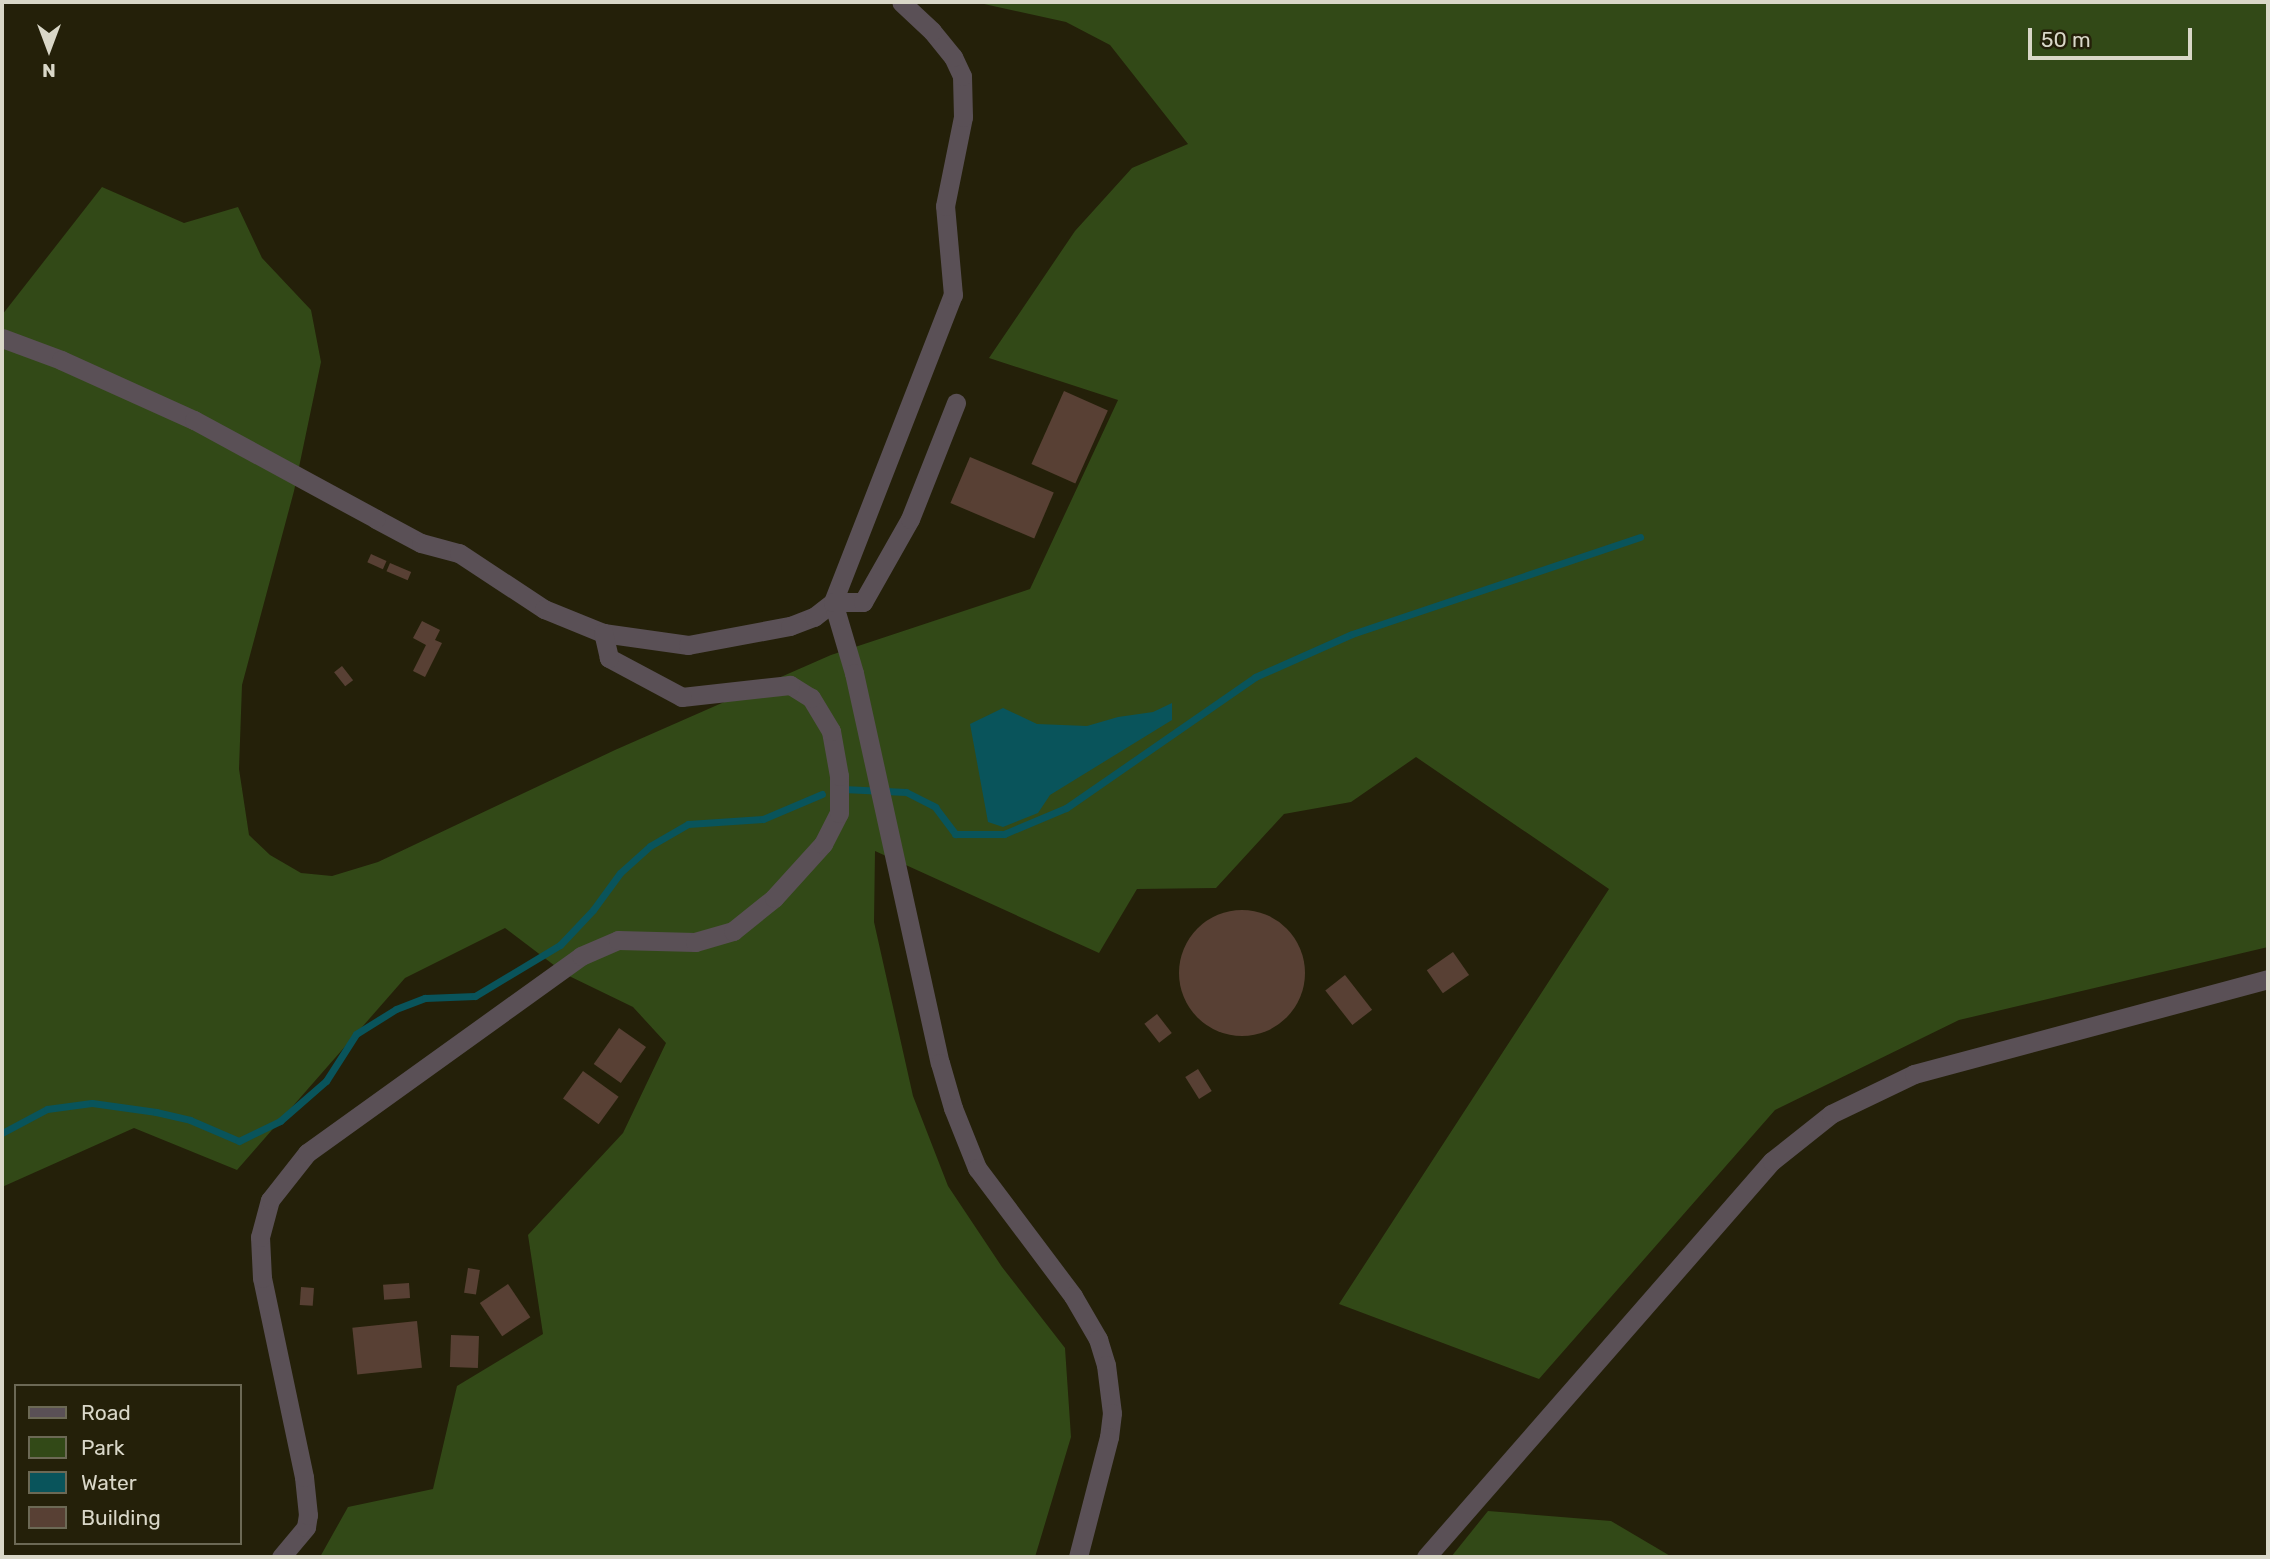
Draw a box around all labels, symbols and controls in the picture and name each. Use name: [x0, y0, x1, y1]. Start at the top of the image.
north arrow: [14, 14, 84, 84]
scale bar: [2032, 14, 2196, 58]
text: 50 m: [2041, 27, 2091, 52]
text: N: [42, 59, 56, 82]
legend: [14, 1384, 242, 1545]
text: Road: [81, 1400, 131, 1425]
text: Park: [81, 1435, 125, 1460]
text: Water: [81, 1470, 137, 1495]
text: Building: [81, 1505, 161, 1530]

